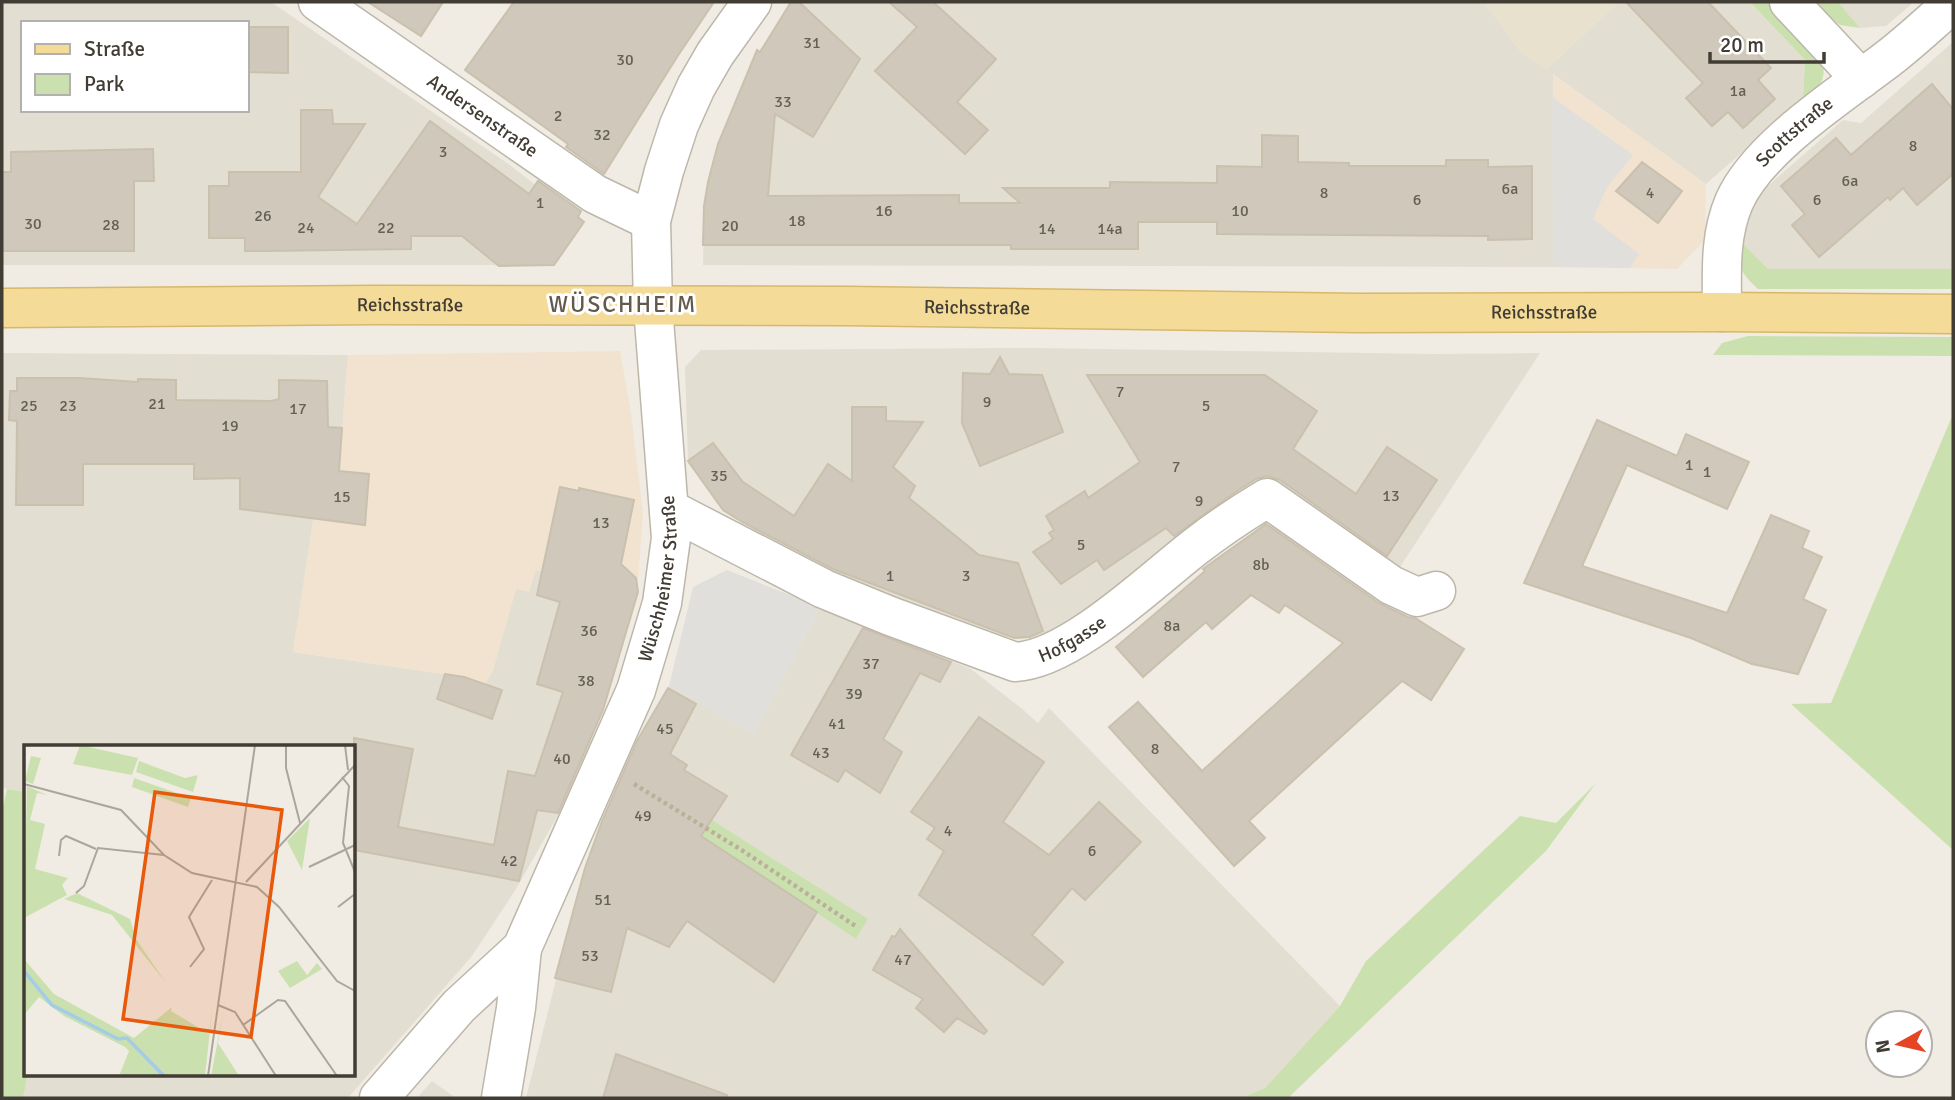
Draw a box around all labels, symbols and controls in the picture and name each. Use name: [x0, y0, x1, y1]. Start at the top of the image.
legend: [21, 21, 248, 112]
scale bar: [1710, 21, 1824, 65]
text: 20 m: [1720, 32, 1764, 58]
house number: 31: [803, 33, 821, 53]
text: Straße: [84, 36, 145, 62]
house number: 30: [616, 50, 634, 70]
street label: Andersenstraße: [422, 69, 543, 163]
text: Park: [84, 71, 125, 97]
house number: 1a: [1730, 81, 1746, 101]
street label: Scottstraße: [1750, 91, 1838, 172]
house number: 33: [774, 92, 792, 112]
house number: 2: [554, 106, 562, 126]
house number: 32: [593, 125, 611, 145]
house number: 8: [1909, 136, 1917, 156]
house number: 3: [439, 142, 447, 162]
house number: 6a: [1842, 171, 1858, 191]
house number: 6a: [1502, 179, 1518, 199]
house number: 8: [1320, 183, 1328, 203]
house number: 4: [1646, 183, 1655, 203]
house number: 6: [1413, 190, 1421, 210]
house number: 6: [1813, 190, 1821, 210]
house number: 1: [536, 193, 544, 213]
house number: 16: [875, 201, 893, 221]
house number: 10: [1231, 201, 1249, 221]
house number: 26: [254, 206, 272, 226]
house number: 18: [788, 211, 806, 231]
house number: 30: [24, 214, 42, 234]
house number: 28: [102, 215, 120, 235]
house number: 20: [721, 216, 739, 236]
house number: 24: [297, 218, 315, 238]
house number: 22: [377, 218, 395, 238]
house number: 14: [1038, 219, 1056, 239]
house number: 14a: [1097, 219, 1123, 239]
district label: WÜSCHHEIM: [549, 290, 697, 319]
street label: Reichsstraße: [357, 293, 463, 317]
street label: Reichsstraße: [924, 295, 1030, 321]
street label: Reichsstraße: [1491, 300, 1597, 325]
house number: 7: [1116, 382, 1124, 402]
house number: 9: [983, 392, 991, 412]
house number: 21: [148, 394, 166, 414]
house number: 25: [20, 396, 38, 416]
house number: 23: [59, 396, 77, 416]
house number: 5: [1202, 396, 1210, 416]
house number: 17: [289, 399, 307, 419]
house number: 19: [221, 416, 239, 436]
house number: 1: [1685, 455, 1693, 475]
house number: 7: [1172, 457, 1180, 477]
house number: 1: [1703, 462, 1711, 482]
house number: 35: [710, 466, 728, 486]
house number: 13: [1382, 486, 1400, 506]
house number: 15: [333, 487, 351, 507]
house number: 9: [1195, 491, 1203, 511]
street label: Wüschheimer Straße: [633, 494, 683, 665]
house number: 13: [592, 513, 610, 533]
house number: 5: [1077, 535, 1085, 555]
house number: 8b: [1252, 555, 1270, 575]
house number: 1: [886, 566, 894, 586]
house number: 3: [962, 566, 970, 586]
street label: Hofgasse: [1035, 610, 1111, 668]
house number: 8a: [1164, 616, 1180, 636]
house number: 36: [580, 621, 598, 641]
house number: 37: [862, 654, 880, 674]
house number: 38: [577, 671, 595, 691]
house number: 39: [845, 684, 863, 704]
house number: 41: [828, 714, 846, 734]
house number: 45: [656, 719, 674, 739]
house number: 8: [1151, 739, 1159, 759]
house number: 43: [812, 743, 830, 763]
inset map: [24, 745, 355, 1076]
house number: 40: [553, 749, 571, 769]
house number: 49: [634, 806, 652, 826]
house number: 4: [944, 821, 953, 841]
house number: 6: [1088, 841, 1096, 861]
house number: 42: [500, 851, 518, 871]
house number: 51: [594, 890, 612, 910]
house number: 53: [581, 946, 599, 966]
house number: 47: [894, 950, 912, 970]
north arrow: [1864, 1009, 1934, 1079]
text: N: [1870, 1038, 1896, 1054]

